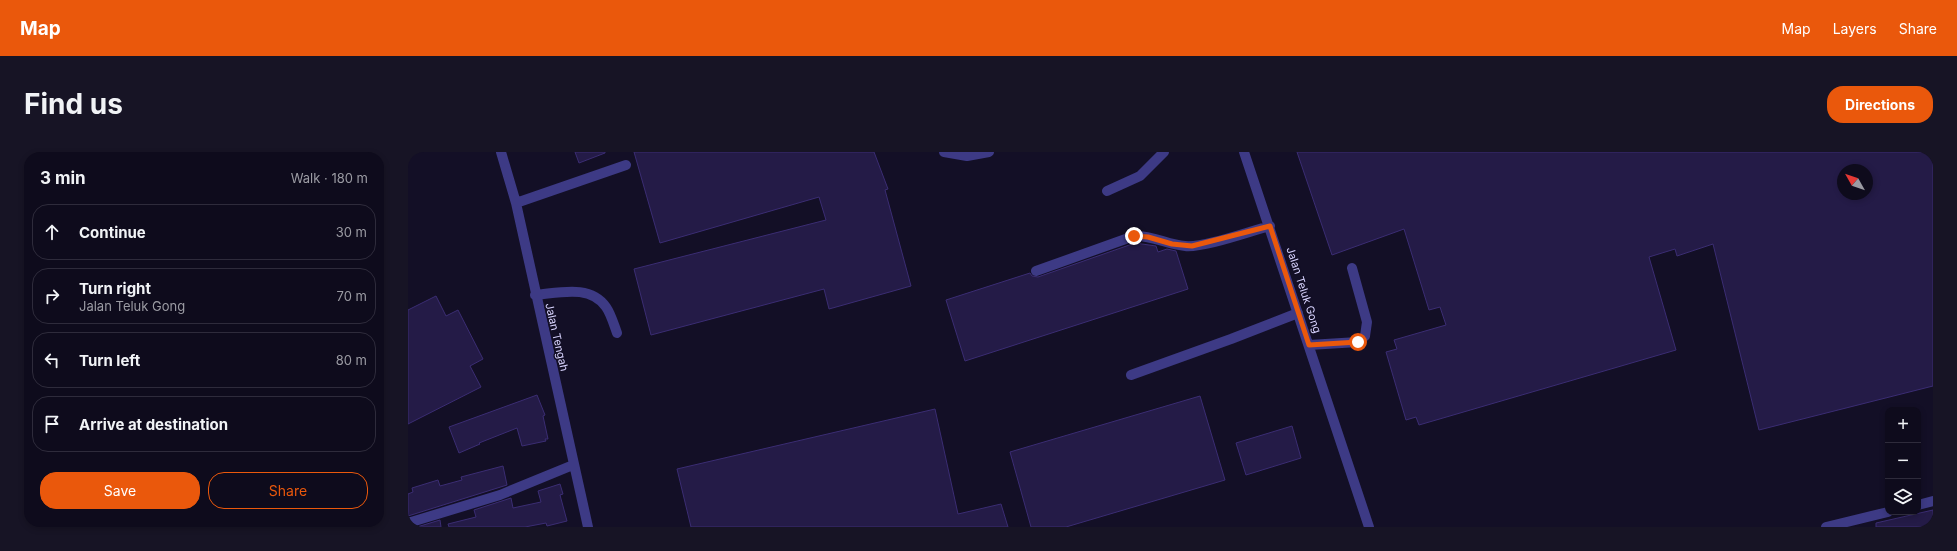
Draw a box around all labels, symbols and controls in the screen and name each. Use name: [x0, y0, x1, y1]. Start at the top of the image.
text: Map: [20, 17, 61, 40]
text: Map: [1782, 20, 1811, 37]
text: Layers: [1833, 20, 1877, 37]
text: Share: [1899, 20, 1937, 37]
button: Directions: [1827, 86, 1933, 123]
text: Find us: [24, 87, 123, 121]
north arrow: [1837, 164, 1873, 200]
text: 3 min: [40, 168, 86, 188]
text: Walk · 180 m: [291, 170, 368, 186]
icon: ahead: [41, 221, 63, 243]
text: Continue: [79, 223, 146, 242]
text: 30 m: [336, 224, 367, 240]
route end: [1125, 227, 1143, 245]
street label: Jalan Teluk Gong: [1283, 245, 1325, 335]
text: Turn right: [79, 279, 151, 298]
icon: right: [41, 285, 63, 307]
text: 70 m: [337, 288, 367, 304]
text: Jalan Teluk Gong: [79, 298, 185, 314]
street label: Jalan Tengah: [542, 302, 572, 372]
route start: [1349, 333, 1367, 351]
icon: left: [41, 349, 63, 371]
text: Turn left: [79, 351, 140, 370]
text: 80 m: [336, 352, 367, 368]
map controls: [1885, 407, 1921, 515]
button: +: [1885, 407, 1921, 443]
icon: arrive: [41, 413, 63, 435]
text: Arrive at destination: [79, 415, 228, 434]
button: −: [1885, 443, 1921, 479]
button: Save: [40, 472, 200, 509]
button: Share: [208, 472, 368, 509]
button: layers: [1885, 479, 1921, 515]

